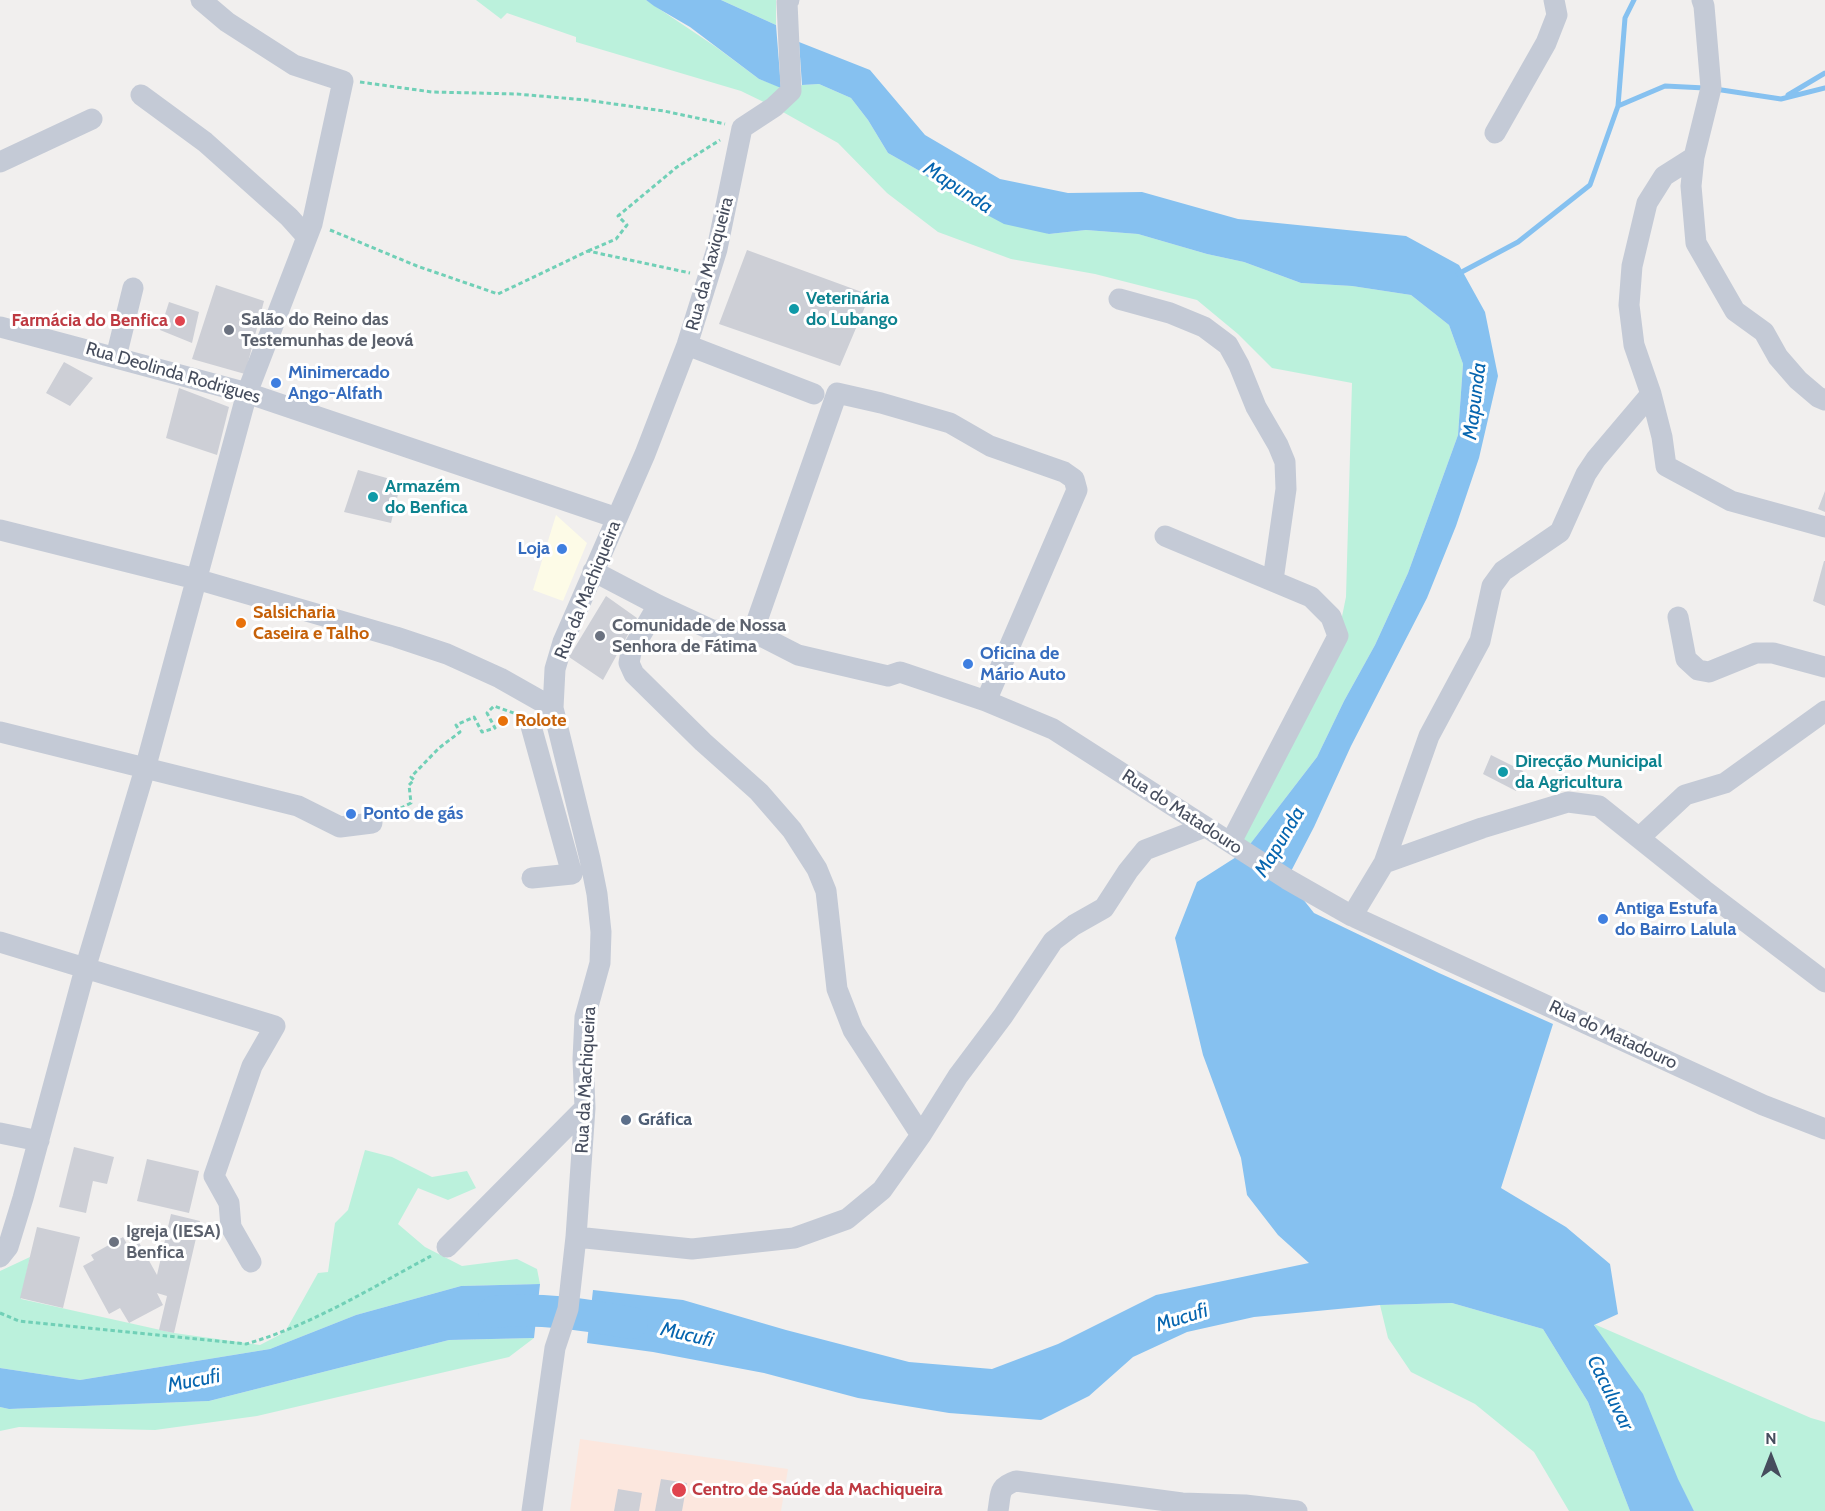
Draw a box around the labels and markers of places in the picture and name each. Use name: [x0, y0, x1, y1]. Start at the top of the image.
place label: Veterinária do Lubango: [806, 288, 898, 330]
marker: Veterinária do Lubango: [787, 302, 801, 316]
place label: Salão do Reino das Testemunhas de Jeová: [241, 309, 414, 352]
place label: Farmácia do Benfica: [11, 310, 168, 332]
marker: Farmácia do Benfica: [173, 314, 187, 328]
marker: Salão do Reino das Testemunhas de Jeová: [222, 323, 236, 337]
place label: Minimercado Ango-Alfath: [288, 362, 390, 404]
marker: Minimercado Ango-Alfath: [269, 376, 283, 390]
place label: Armazém do Benfica: [385, 476, 468, 518]
marker: Armazém do Benfica: [366, 490, 380, 504]
place label: Loja: [518, 538, 550, 560]
marker: Loja: [555, 542, 569, 556]
place label: Salsicharia Caseira e Talho: [253, 602, 369, 644]
place label: Comunidade de Nossa Senhora de Fátima: [612, 615, 786, 658]
marker: Salsicharia Caseira e Talho: [234, 616, 248, 630]
marker: Comunidade de Nossa Senhora de Fátima: [593, 629, 607, 643]
place label: Oficina de Mário Auto: [980, 643, 1066, 686]
marker: Oficina de Mário Auto: [961, 657, 975, 671]
place label: Rolote: [515, 710, 566, 732]
marker: Rolote: [496, 714, 510, 728]
place label: Direcção Municipal da Agricultura: [1515, 751, 1662, 794]
marker: Direcção Municipal da Agricultura: [1496, 765, 1510, 779]
place label: Ponto de gás: [363, 803, 463, 825]
marker: Ponto de gás: [344, 807, 358, 821]
place label: Antiga Estufa do Bairro Lalula: [1615, 898, 1736, 940]
marker: Antiga Estufa do Bairro Lalula: [1596, 912, 1610, 926]
place label: Gráfica: [638, 1109, 692, 1131]
marker: Gráfica: [619, 1113, 633, 1127]
place label: Igreja (IESA) Benfica: [126, 1221, 221, 1264]
marker: Igreja (IESA) Benfica: [107, 1235, 121, 1249]
place label: Centro de Saúde da Machiqueira: [692, 1479, 943, 1501]
marker: Centro de Saúde da Machiqueira: [670, 1481, 688, 1499]

